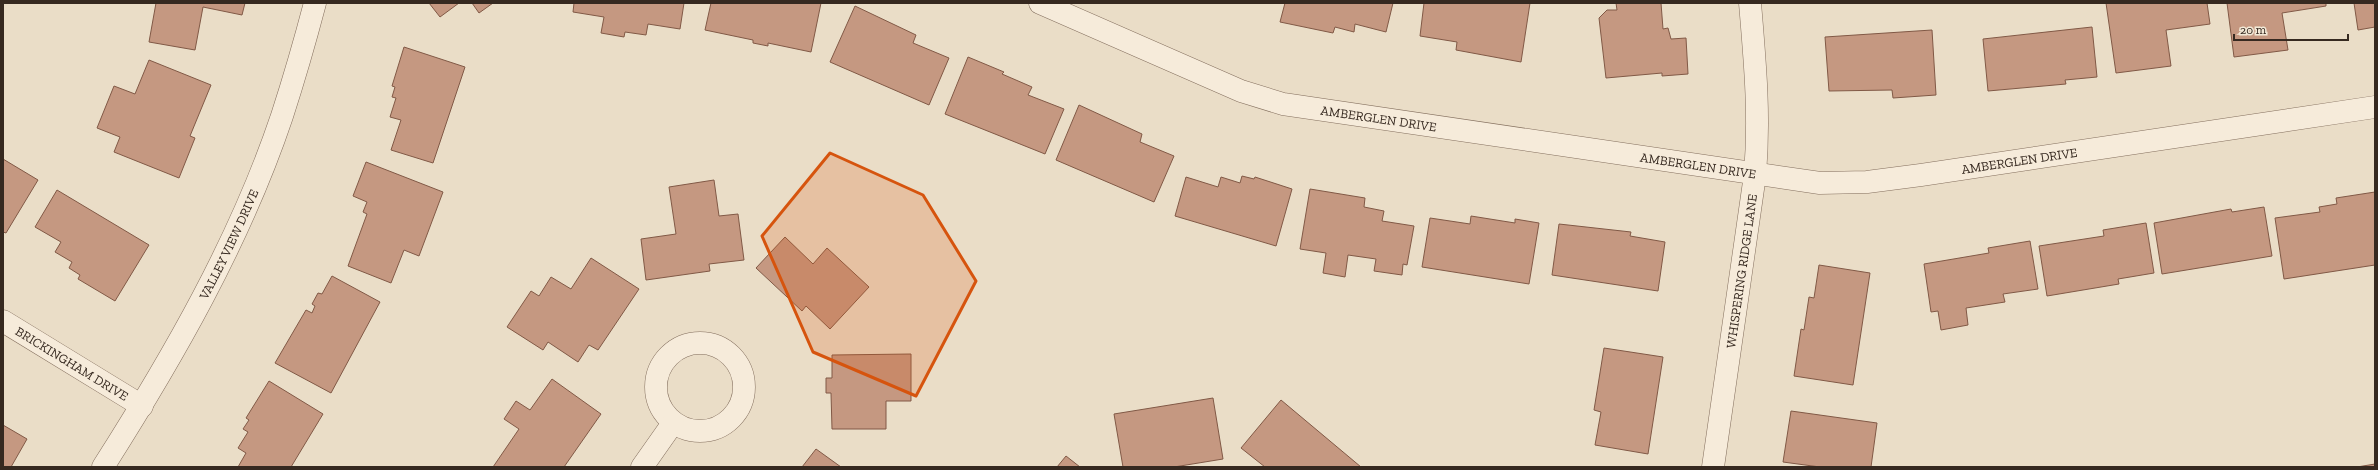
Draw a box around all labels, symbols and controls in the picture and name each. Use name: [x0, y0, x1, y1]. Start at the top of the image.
scale bar: [2234, 16, 2348, 42]
text: 20 m: [2240, 23, 2267, 37]
street label: AMBERGLEN DRIVE: [1320, 103, 1438, 135]
street label: AMBERGLEN DRIVE: [1960, 145, 2079, 177]
street label: AMBERGLEN DRIVE: [1639, 150, 1757, 182]
street label: VALLEY VIEW DRIVE: [196, 187, 262, 303]
street label: WHISPERING RIDGE LANE: [1723, 193, 1760, 349]
street label: BRICKINGHAM DRIVE: [13, 324, 131, 404]

